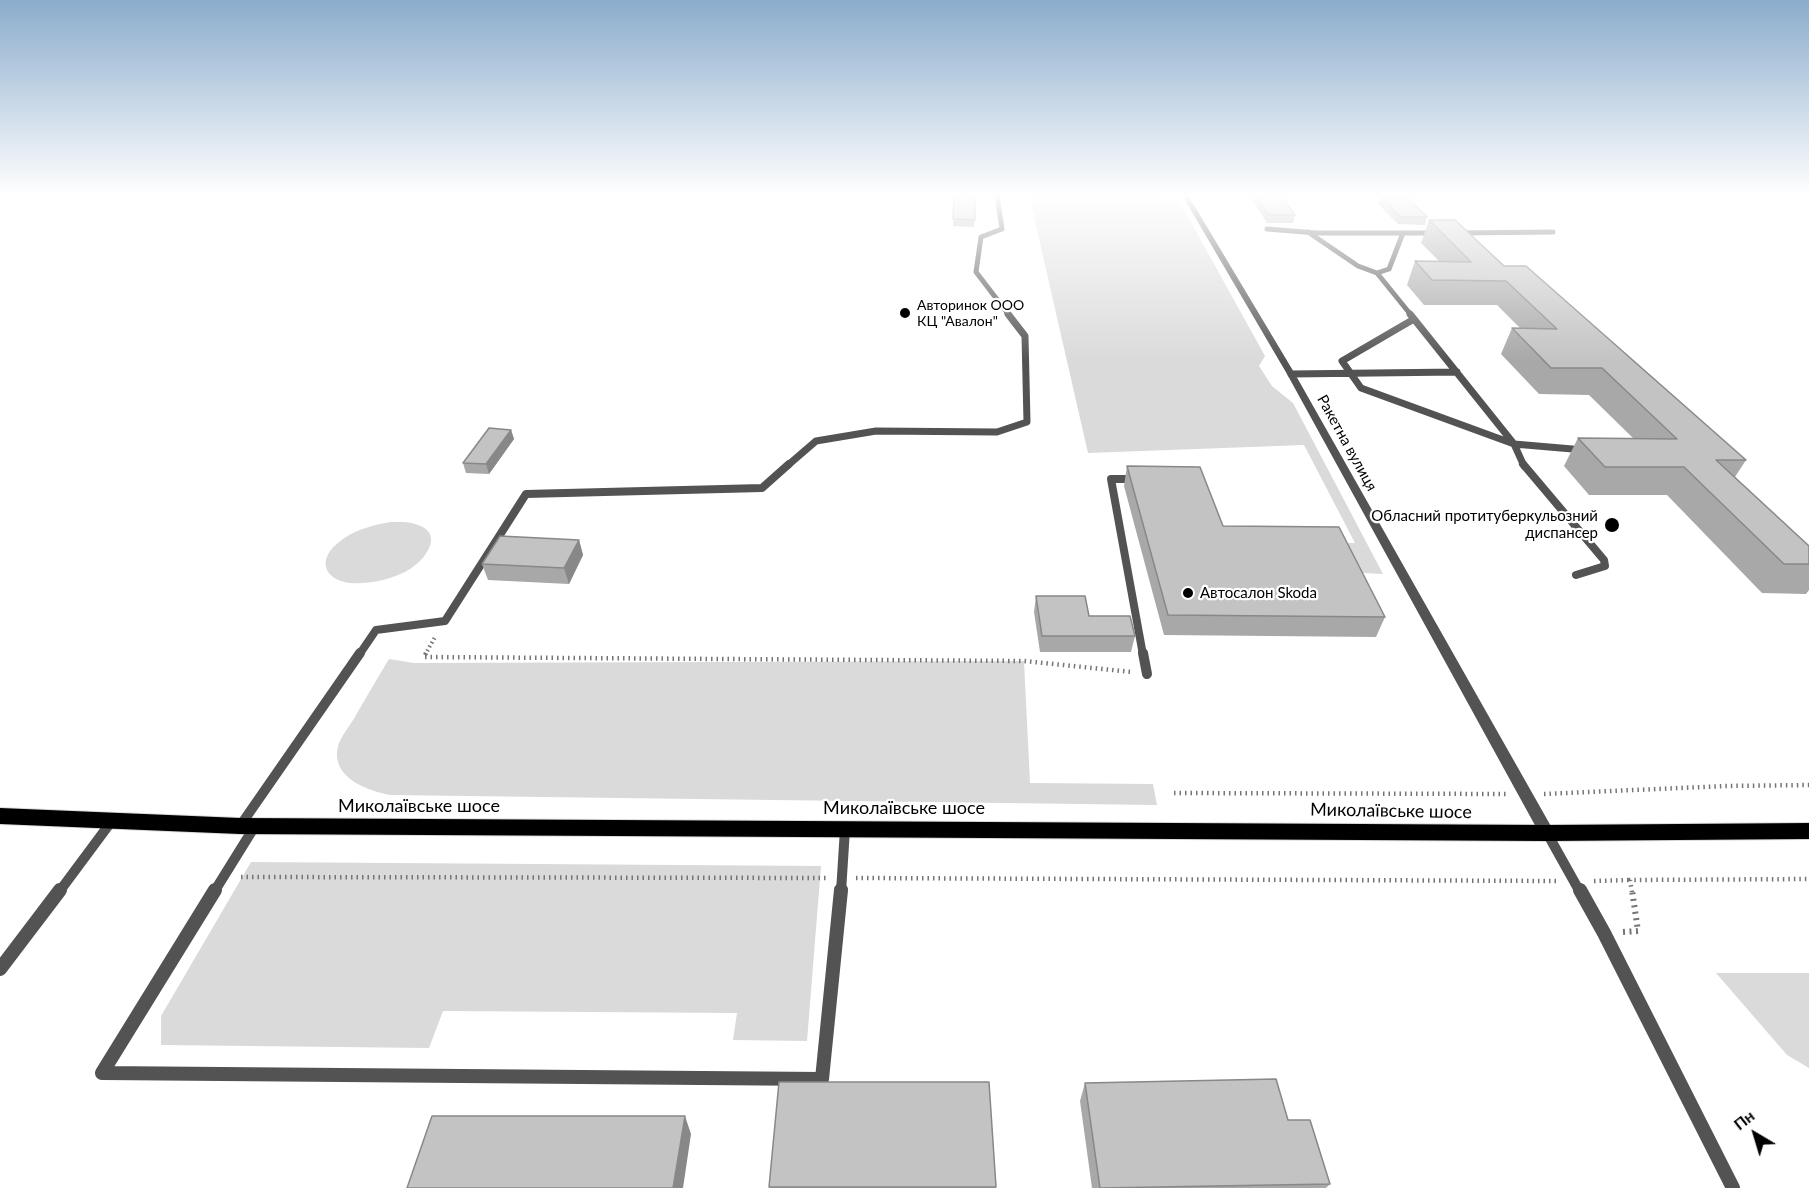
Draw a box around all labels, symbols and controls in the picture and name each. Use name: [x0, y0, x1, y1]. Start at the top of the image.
place label: Авторинок ООО КЦ "Авалон": [917, 297, 1024, 330]
marker: Авторинок ООО КЦ "Авалон": [898, 306, 912, 320]
street label: Ракетна вулиця: [1313, 392, 1381, 494]
place label: Обласний протитуберкульозний диспансер: [1371, 507, 1598, 542]
marker: Обласний протитуберкульозний диспансер: [1603, 516, 1621, 534]
place label: Автосалон Skoda: [1200, 584, 1317, 602]
marker: Автосалон Skoda: [1181, 586, 1195, 600]
street label: Миколаївське шосе: [338, 795, 500, 817]
street label: Миколаївське шосе: [823, 797, 985, 819]
street label: Миколаївське шосе: [1310, 799, 1472, 823]
north arrow: [1725, 1104, 1785, 1164]
text: Пн: [1730, 1106, 1758, 1133]

